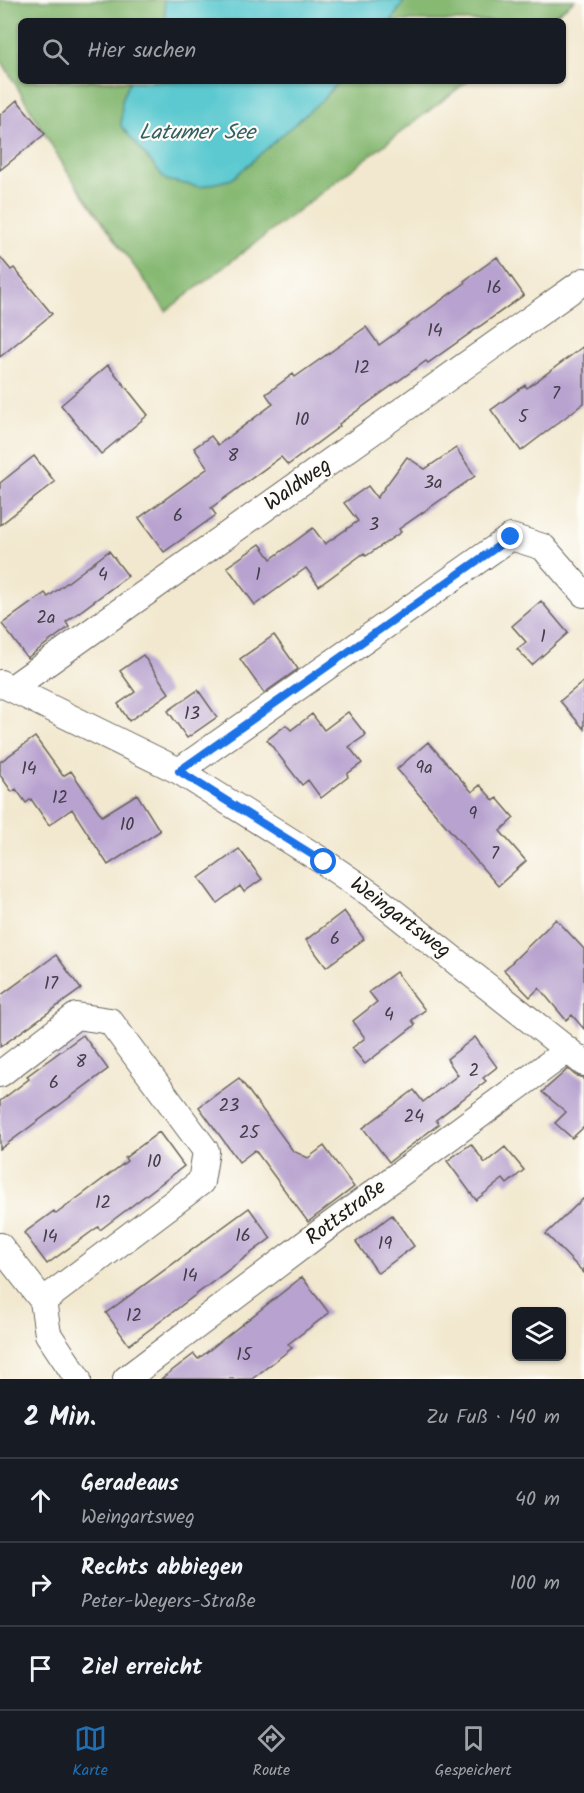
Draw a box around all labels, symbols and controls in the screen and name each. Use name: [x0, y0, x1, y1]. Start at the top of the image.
search box: [18, 18, 566, 84]
text: Hier suchen: [87, 34, 196, 69]
icon: search: [39, 35, 72, 68]
water label: Latumer See: [139, 116, 257, 151]
house number: 16: [486, 274, 502, 303]
house number: 14: [427, 317, 443, 346]
house number: 12: [354, 354, 370, 383]
house number: 7: [552, 380, 561, 409]
house number: 5: [518, 403, 529, 432]
house number: 10: [295, 406, 309, 435]
house number: 8: [228, 442, 239, 471]
street label: Waldweg: [258, 450, 338, 520]
house number: 3a: [424, 469, 442, 498]
house number: 6: [173, 502, 183, 531]
house number: 3: [369, 511, 379, 540]
route end: [497, 523, 523, 549]
house number: 4: [98, 561, 108, 590]
house number: 1: [255, 561, 261, 590]
house number: 2a: [37, 604, 55, 633]
house number: 1: [540, 623, 546, 652]
house number: 13: [184, 700, 200, 729]
house number: 9a: [415, 754, 433, 783]
house number: 14: [21, 755, 37, 784]
house number: 12: [52, 784, 68, 813]
house number: 9: [469, 800, 478, 829]
house number: 10: [120, 811, 134, 840]
house number: 7: [491, 840, 500, 869]
route start: [310, 848, 336, 874]
street label: Weingartsweg: [342, 869, 458, 967]
house number: 6: [330, 925, 340, 954]
house number: 17: [44, 970, 59, 999]
house number: 4: [384, 1001, 394, 1030]
house number: 8: [76, 1048, 87, 1077]
house number: 2: [469, 1057, 479, 1086]
house number: 6: [49, 1069, 59, 1098]
house number: 23: [219, 1092, 239, 1121]
house number: 24: [404, 1103, 424, 1132]
house number: 25: [239, 1119, 260, 1148]
house number: 10: [147, 1148, 161, 1177]
street label: Rottstraße: [299, 1171, 394, 1254]
house number: 12: [95, 1189, 111, 1218]
house number: 16: [235, 1222, 251, 1251]
house number: 14: [42, 1223, 58, 1252]
house number: 19: [378, 1230, 392, 1259]
house number: 14: [182, 1262, 198, 1291]
house number: 12: [126, 1302, 142, 1331]
map controls: [512, 1307, 566, 1361]
button: layers: [512, 1307, 566, 1361]
house number: 15: [236, 1341, 253, 1370]
text: 2 Min.: [24, 1397, 96, 1439]
text: Zu Fuß · 140 m: [426, 1402, 560, 1434]
text: Geradeaus: [81, 1467, 179, 1502]
icon: ahead: [24, 1484, 57, 1517]
text: 40 m: [515, 1484, 560, 1516]
text: Weingartsweg: [81, 1502, 195, 1534]
text: Rechts abbiegen: [81, 1551, 243, 1586]
icon: right: [24, 1568, 57, 1601]
text: 100 m: [510, 1568, 560, 1600]
text: Peter-Weyers-Straße: [81, 1586, 256, 1618]
text: Ziel erreicht: [81, 1651, 202, 1686]
icon: arrive: [24, 1652, 57, 1685]
tab: Karte: [72, 1722, 108, 1783]
tab: Route: [253, 1722, 290, 1783]
tab: Gespeichert: [435, 1722, 512, 1783]

